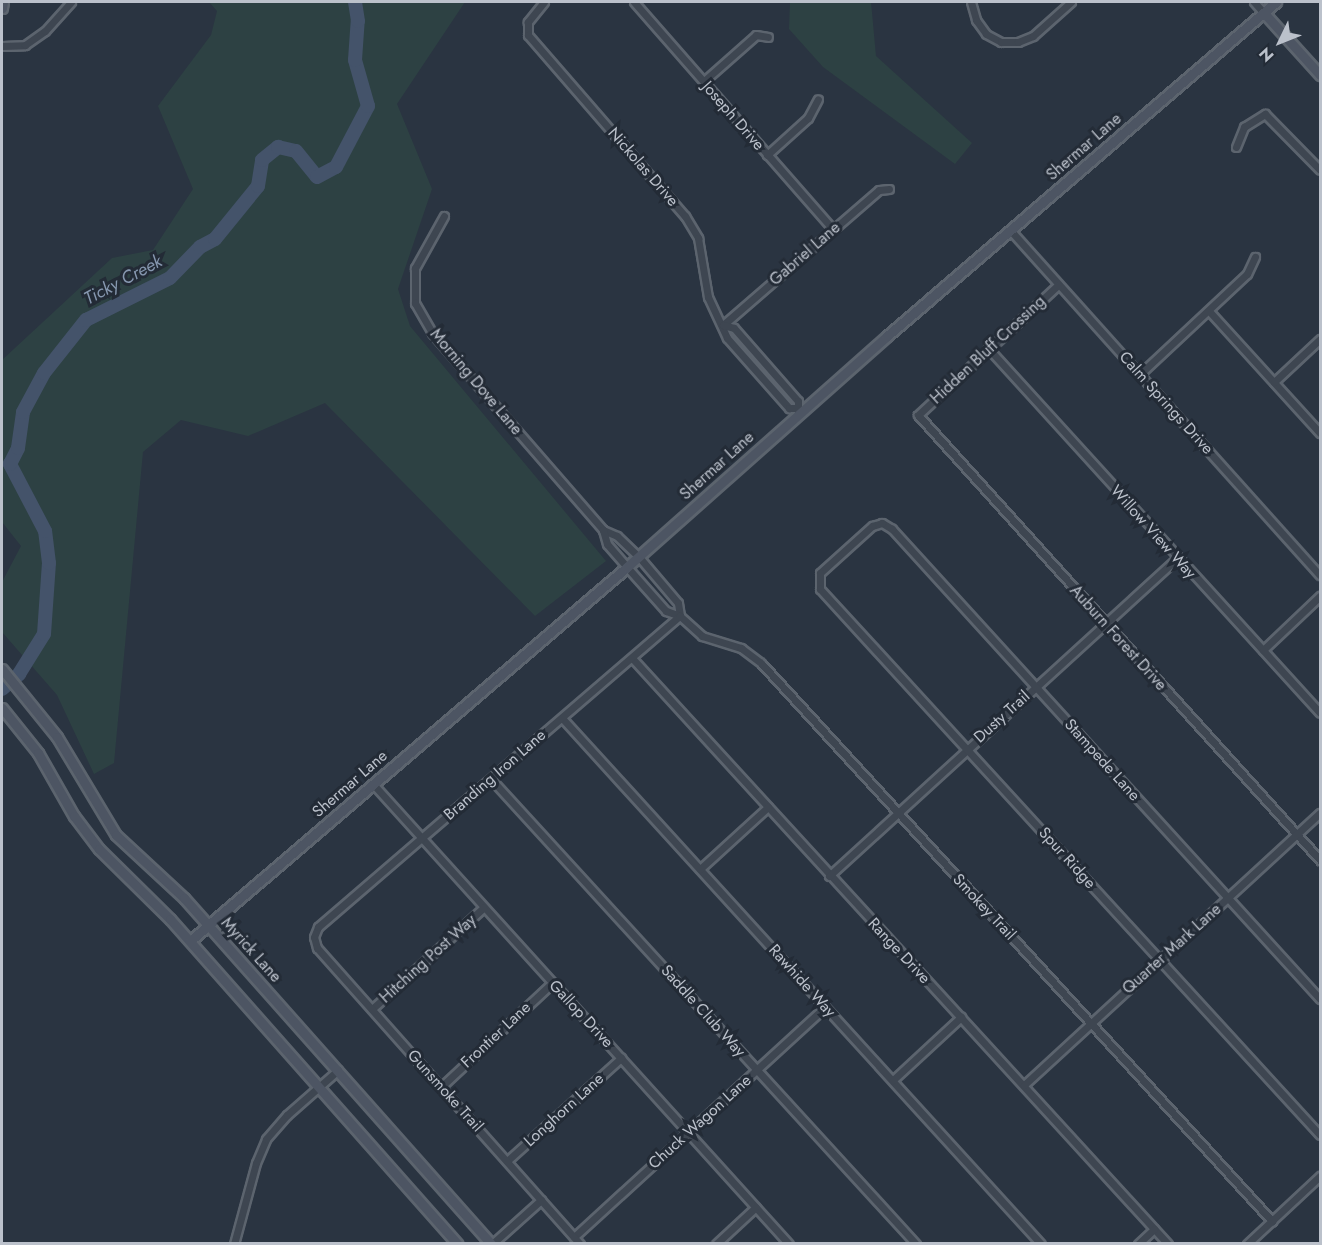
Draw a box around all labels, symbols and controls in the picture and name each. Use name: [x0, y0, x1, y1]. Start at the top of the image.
north arrow: [1250, 12, 1310, 72]
text: N: [1254, 42, 1279, 67]
street label: Joseph Drive: [698, 78, 768, 154]
street label: Shermar Lane: [1043, 109, 1125, 185]
street label: Nickolas Drive: [604, 124, 682, 210]
street label: Gabriel Lane: [766, 218, 844, 290]
water label: Ticky Creek: [80, 250, 166, 310]
street label: Hidden Bluff Crossing: [927, 292, 1049, 408]
street label: Morning Dove Lane: [426, 325, 526, 439]
street label: Calm Springs Drive: [1115, 348, 1217, 458]
street label: Shermar Lane: [676, 428, 758, 504]
street label: Willow View Way: [1106, 481, 1200, 583]
street label: Auburn Forest Drive: [1066, 581, 1170, 695]
street label: Dusty Trail: [970, 687, 1034, 747]
street label: Stampede Lane: [1060, 715, 1144, 805]
street label: Branding Iron Lane: [440, 726, 550, 824]
street label: Shermar Lane: [309, 746, 391, 822]
street label: Spur Ridge: [1034, 823, 1100, 893]
street label: Smokey Trail: [948, 870, 1020, 944]
street label: Quarter Mark Lane: [1119, 900, 1225, 998]
street label: Hitching Post Way: [376, 911, 480, 1007]
street label: Myrick Lane: [217, 914, 285, 986]
street label: Range Drive: [864, 914, 934, 988]
street label: Rawhide Way: [764, 941, 840, 1021]
street label: Saddle Club Way: [657, 961, 749, 1061]
street label: Gallop Drive: [545, 976, 617, 1052]
street label: Frontier Lane: [457, 998, 535, 1072]
street label: Gunsmoke Trail: [403, 1046, 487, 1136]
street label: Longhorn Lane: [520, 1069, 608, 1151]
street label: Chuck Wagon Lane: [645, 1071, 755, 1173]

